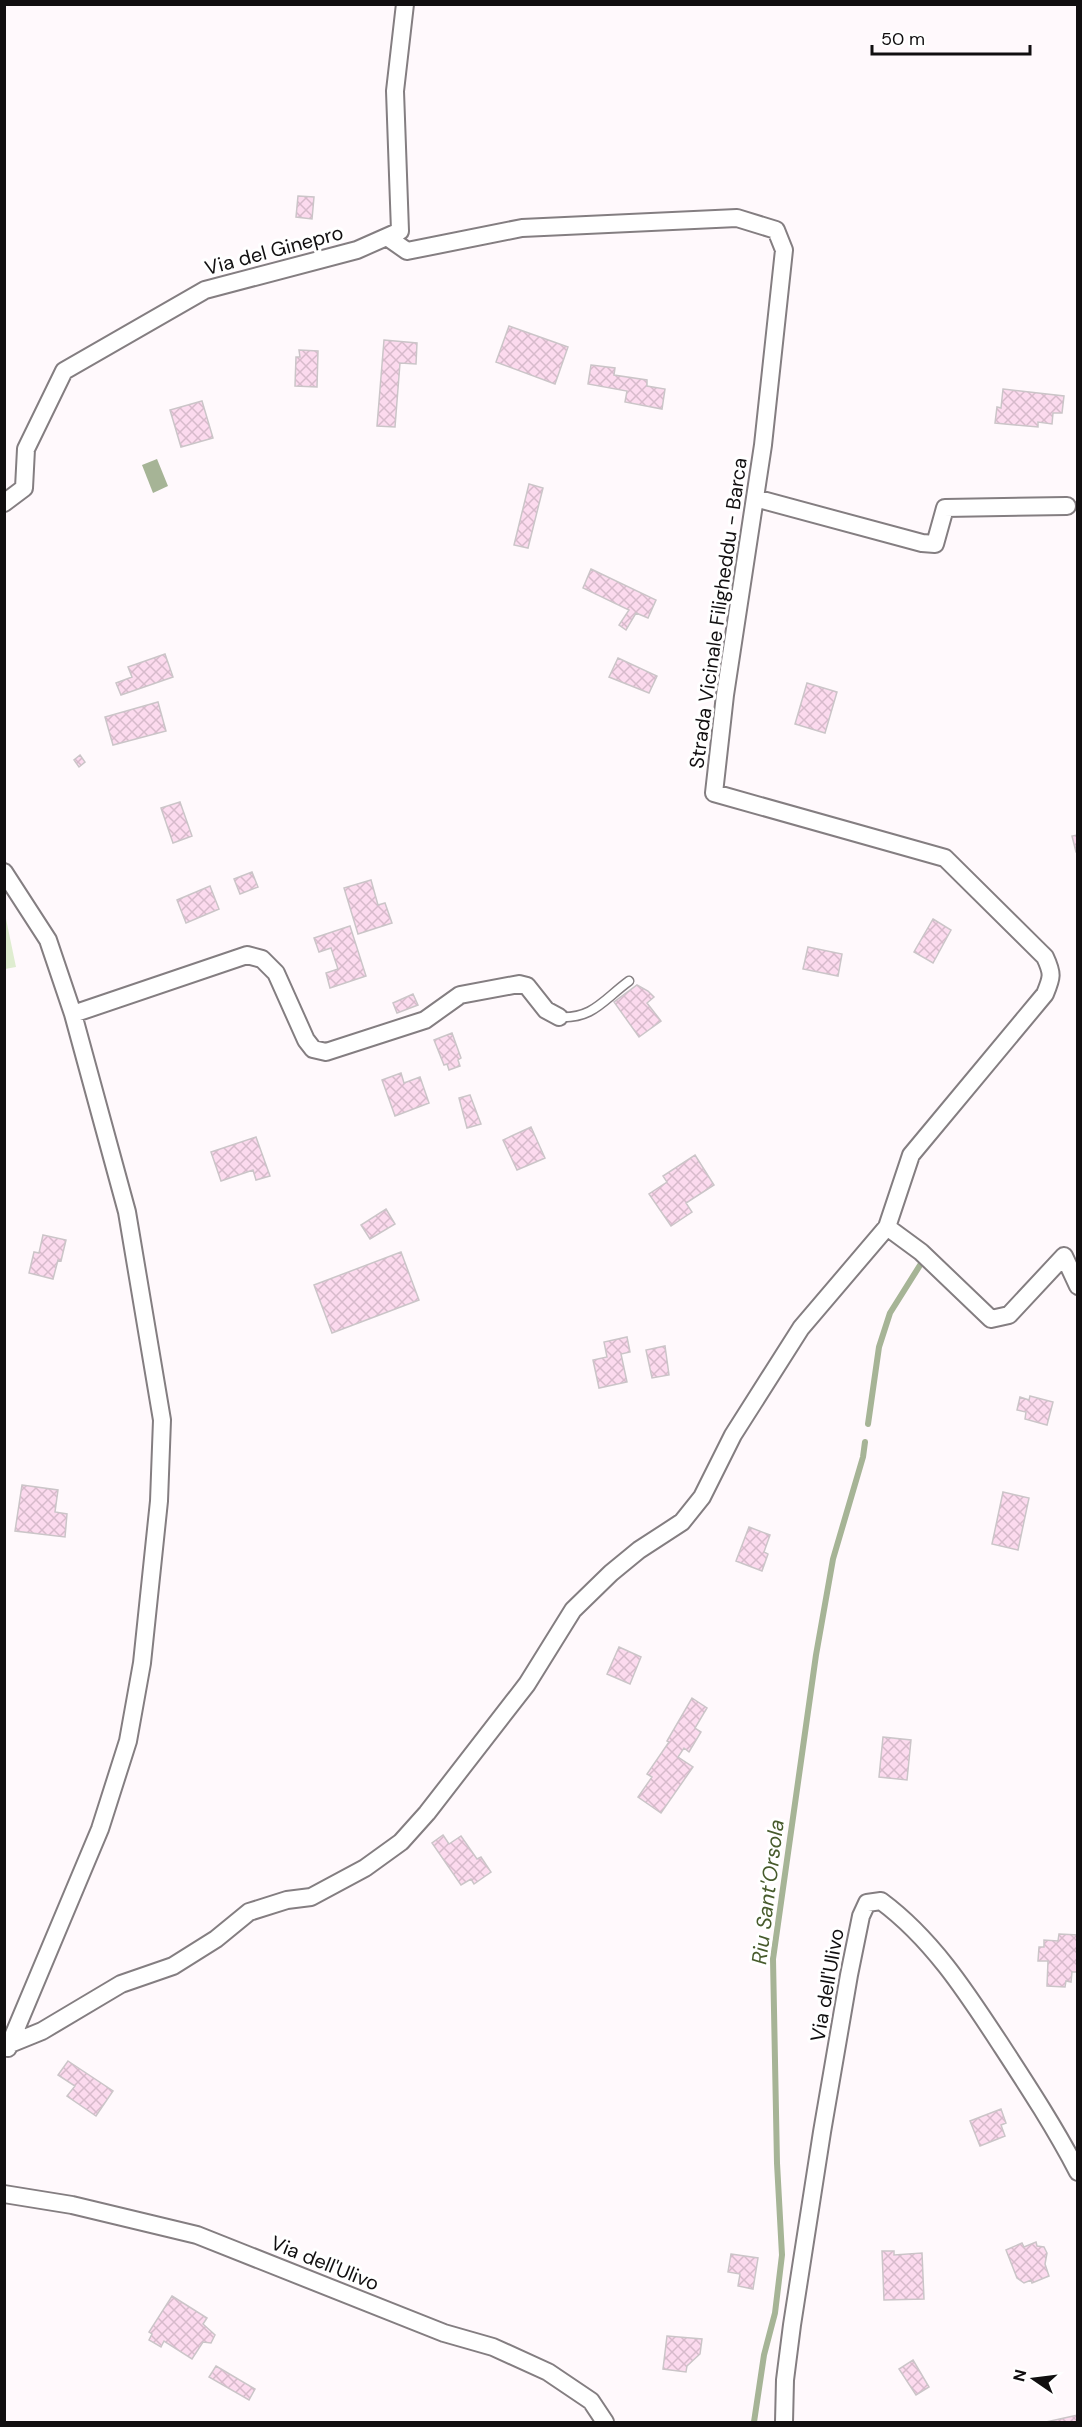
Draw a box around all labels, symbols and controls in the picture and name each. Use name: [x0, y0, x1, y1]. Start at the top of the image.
scale bar: [872, 18, 1030, 56]
text: 50 m: [881, 27, 925, 51]
street label: Via del Ginepro: [202, 219, 346, 281]
street label: Strada Vicinale Filigheddu - Barca: [683, 456, 753, 770]
water label: Riu Sant'Orsola: [745, 1818, 791, 1966]
street label: Via dell'Ulivo: [804, 1926, 850, 2044]
street label: Via dell'Ulivo: [267, 2229, 383, 2297]
north arrow: [1004, 2349, 1064, 2409]
text: N: [1008, 2367, 1032, 2384]

